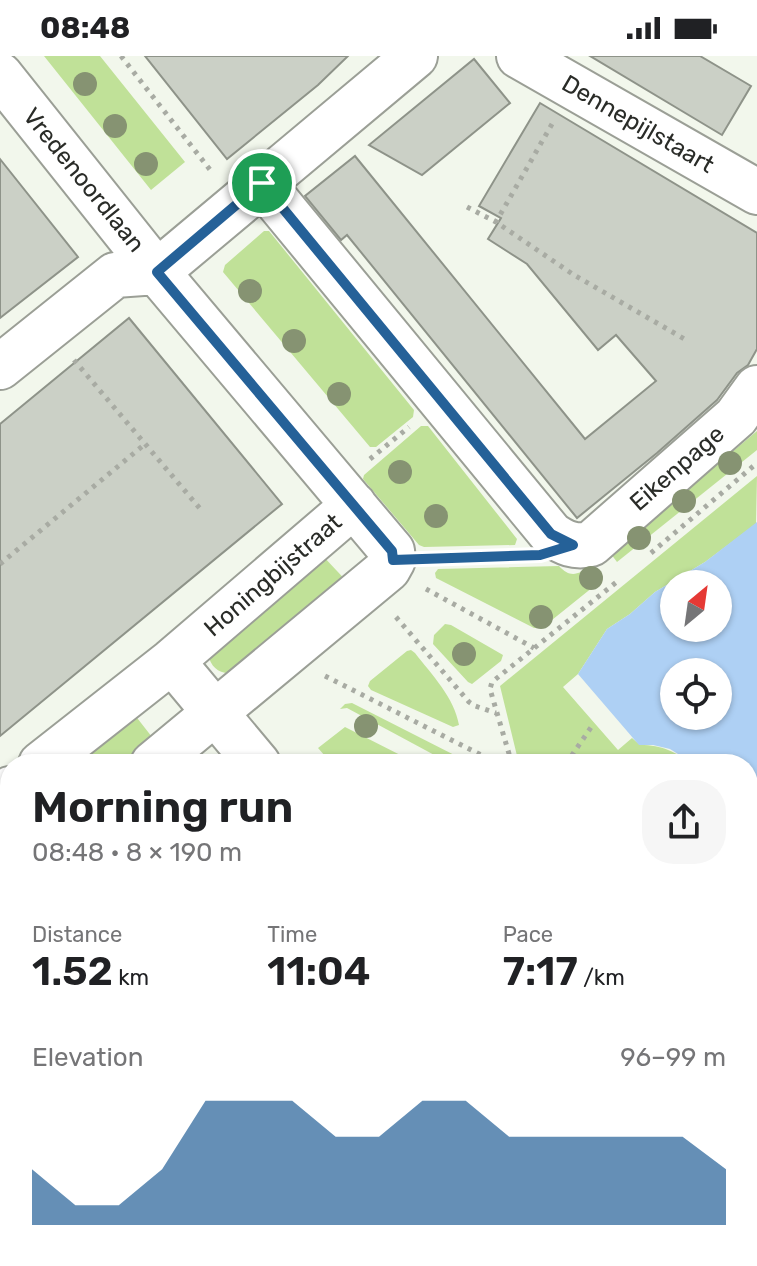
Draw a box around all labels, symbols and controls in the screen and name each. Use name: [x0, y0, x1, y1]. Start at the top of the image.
text: 08:48: [40, 10, 130, 46]
street label: Dennepijlstaart: [557, 69, 719, 179]
street label: Vredenoordlaan: [17, 102, 151, 258]
pin: [228, 149, 296, 217]
icon: arrive: [240, 161, 284, 205]
street label: Eikenpage: [624, 420, 730, 516]
street label: Honingbijstraat: [199, 508, 347, 642]
north arrow: [660, 570, 732, 642]
map controls: [660, 570, 732, 730]
button: locate: [660, 658, 732, 730]
button: share: [642, 780, 726, 864]
text: Morning run: [32, 781, 293, 833]
text: 08:48 · 8 × 190 m: [32, 837, 242, 868]
text: Distance: [32, 921, 122, 948]
text: Time: [267, 921, 317, 948]
text: Pace: [503, 921, 553, 948]
text: 1.52: [32, 948, 113, 995]
text: 11:04: [267, 948, 370, 995]
text: 7:17: [503, 948, 578, 995]
text: km: [113, 964, 149, 991]
text: /km: [578, 964, 625, 991]
text: Elevation: [32, 1042, 143, 1073]
text: 96–99 m: [620, 1042, 726, 1073]

